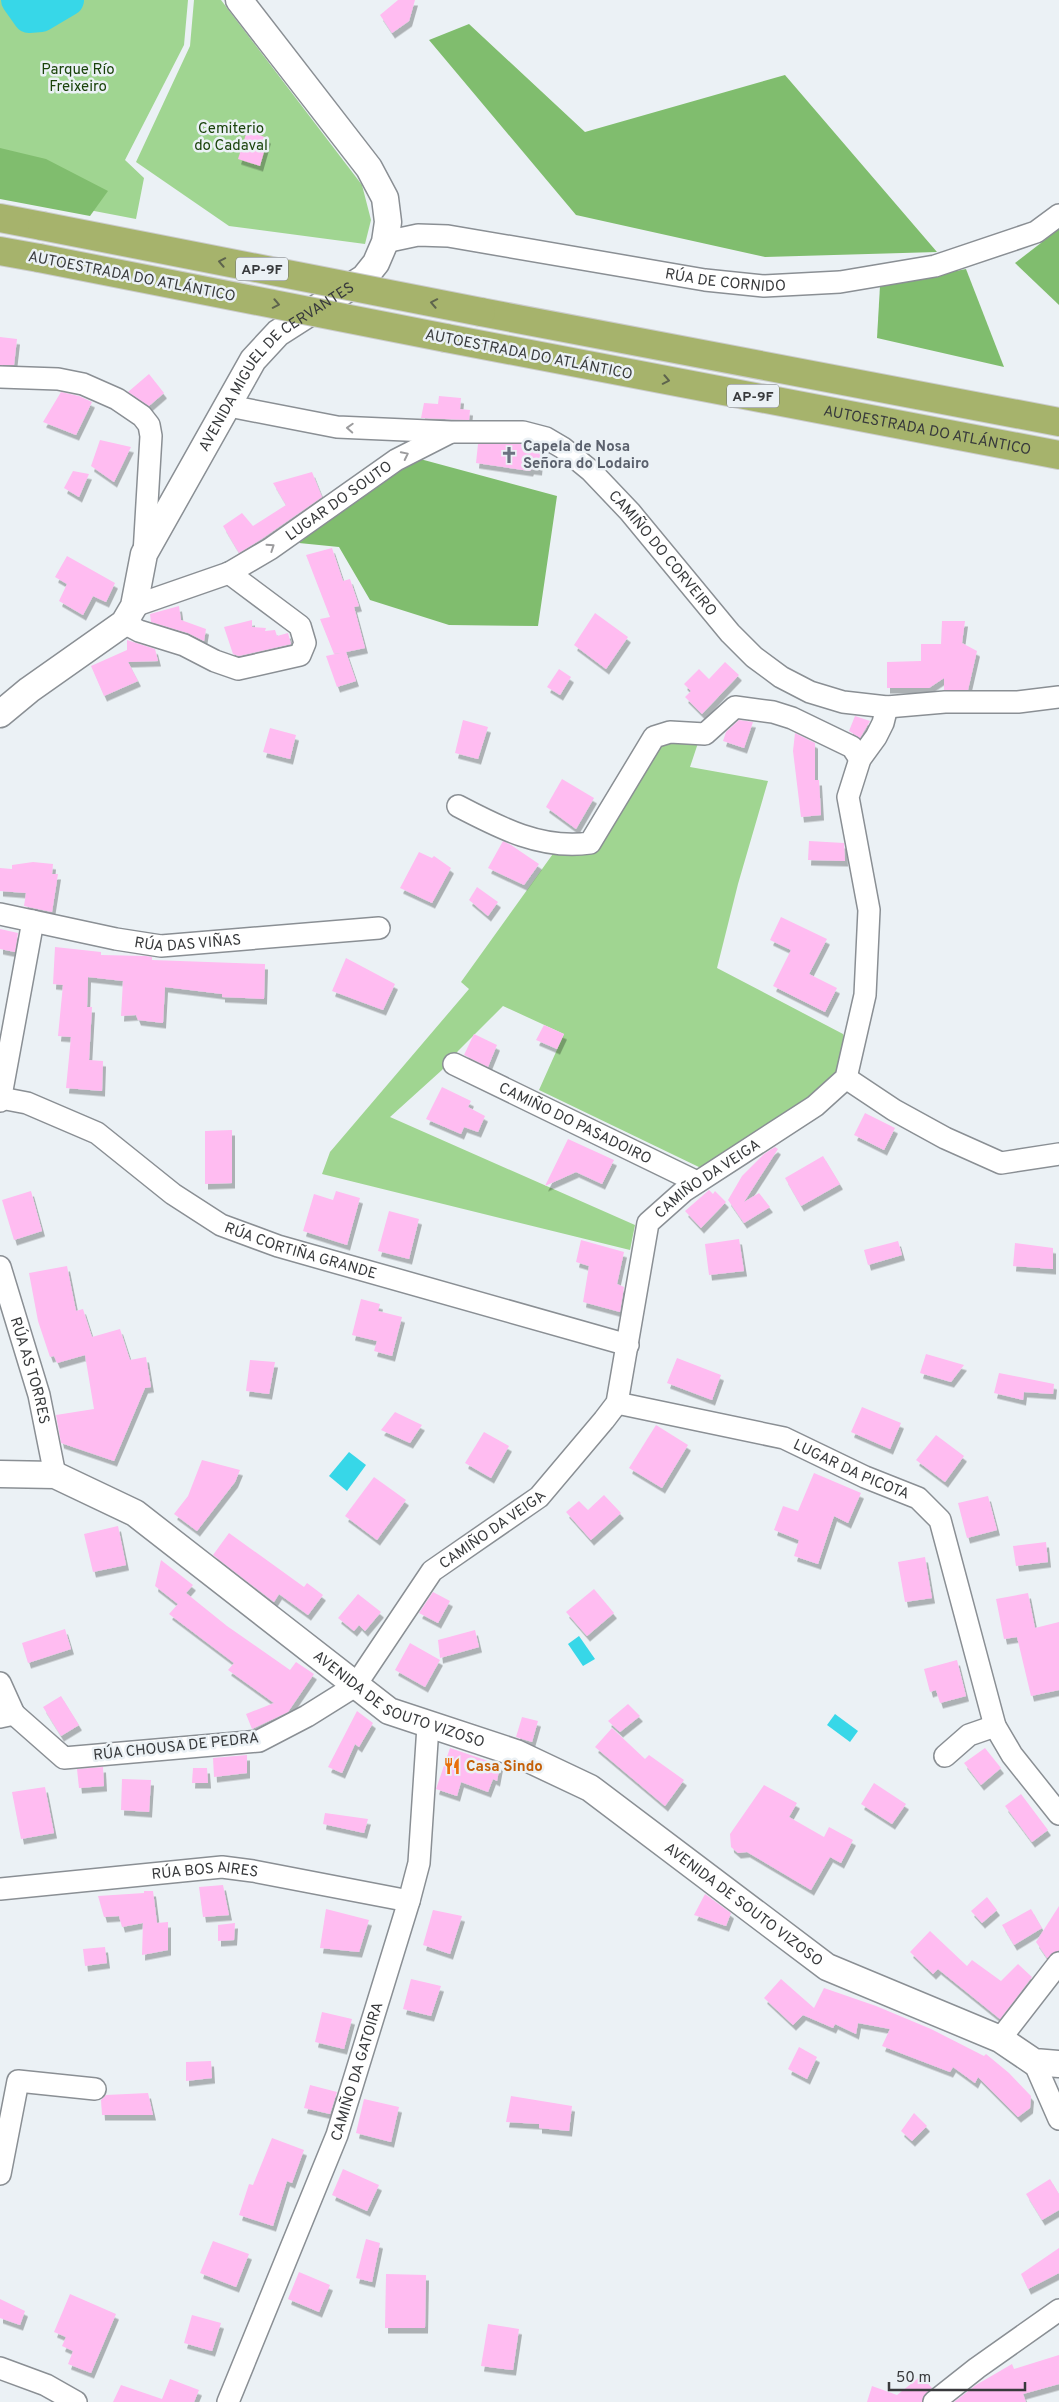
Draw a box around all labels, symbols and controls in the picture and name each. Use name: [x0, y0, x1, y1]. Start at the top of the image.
park label: Parque Río Freixeiro: [41, 61, 115, 97]
park label: Cemiterio do Cadaval: [194, 120, 268, 156]
street label: AUTOESTRADA DO ATLÁNTICO: [26, 247, 237, 307]
one-way arrow: [218, 257, 227, 267]
road number: AP-9F: [236, 258, 288, 280]
street label: RÚA DE CORNIDO: [663, 265, 787, 297]
street label: AVENIDA MIGUEL DE CERVANTES: [195, 279, 358, 455]
one-way arrow: [429, 298, 438, 308]
one-way arrow: [272, 299, 280, 309]
street label: AUTOESTRADA DO ATLÁNTICO: [423, 325, 634, 385]
one-way arrow: [662, 374, 671, 384]
road number: AP-9F: [727, 384, 779, 408]
street label: AUTOESTRADA DO ATLÁNTICO: [822, 402, 1032, 460]
one-way arrow: [346, 422, 354, 433]
place label: Capela de Nosa Señora do Lodairo: [523, 438, 649, 474]
church icon: Capela de Nosa Señora do Lodairo: [499, 445, 519, 465]
one-way arrow: [400, 451, 409, 461]
street label: LUGAR DO SOUTO: [282, 458, 396, 546]
street label: CAMIÑO DO CORVEIRO: [604, 487, 720, 621]
one-way arrow: [266, 544, 275, 554]
street label: RÚA DAS VIÑAS: [133, 931, 242, 957]
street label: CAMIÑO DO PASADOIRO: [495, 1079, 654, 1170]
street label: CAMIÑO DA VEIGA: [651, 1136, 765, 1224]
street label: RÚA CORTIÑA GRANDE: [221, 1219, 379, 1284]
street label: RÚA AS TORRES: [5, 1315, 53, 1426]
street label: LUGAR DA PICOTA: [790, 1436, 912, 1505]
street label: CAMIÑO DA VEIGA: [436, 1487, 551, 1574]
street label: AVENIDA DE SOUTO VIZOSO: [308, 1647, 487, 1753]
street label: RÚA CHOUSA DE PEDRA: [92, 1727, 260, 1766]
restaurant icon: Casa Sindo: [442, 1756, 462, 1776]
place label: Casa Sindo: [466, 1758, 543, 1777]
street label: AVENIDA DE SOUTO VIZOSO: [660, 1839, 826, 1971]
street label: RÚA BOS AIRES: [151, 1859, 260, 1885]
street label: CAMIÑO DA GATOIRA: [327, 2000, 388, 2144]
scale bar: [889, 2360, 1025, 2392]
text: 50 m: [896, 2369, 931, 2388]

